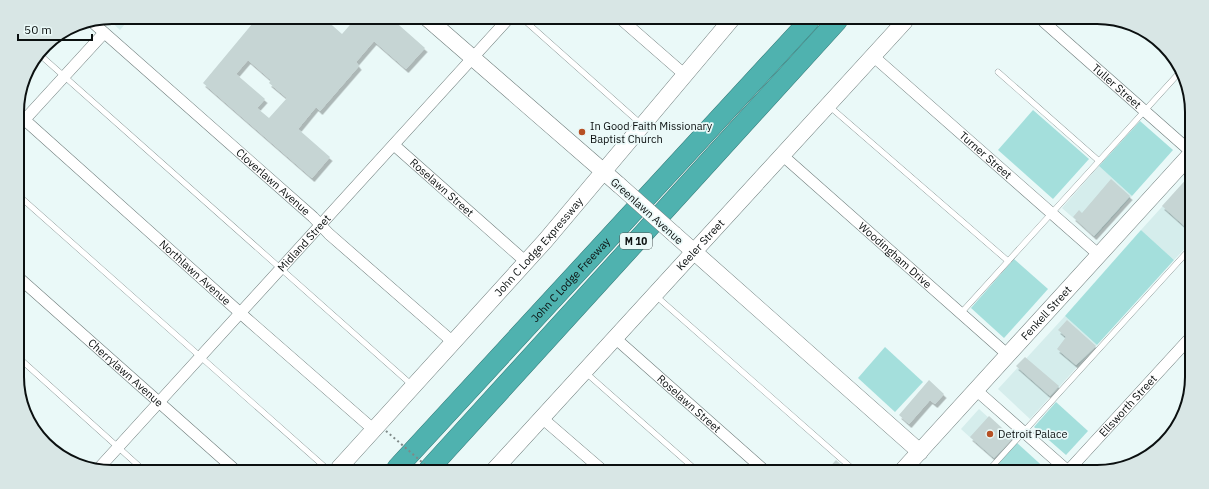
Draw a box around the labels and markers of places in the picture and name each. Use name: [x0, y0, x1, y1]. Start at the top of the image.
place label: In Good Faith Missionary Baptist Church: [590, 119, 713, 146]
marker: In Good Faith Missionary Baptist Church: [577, 127, 587, 137]
place label: Detroit Palace: [998, 427, 1067, 441]
marker: Detroit Palace: [985, 429, 995, 439]

